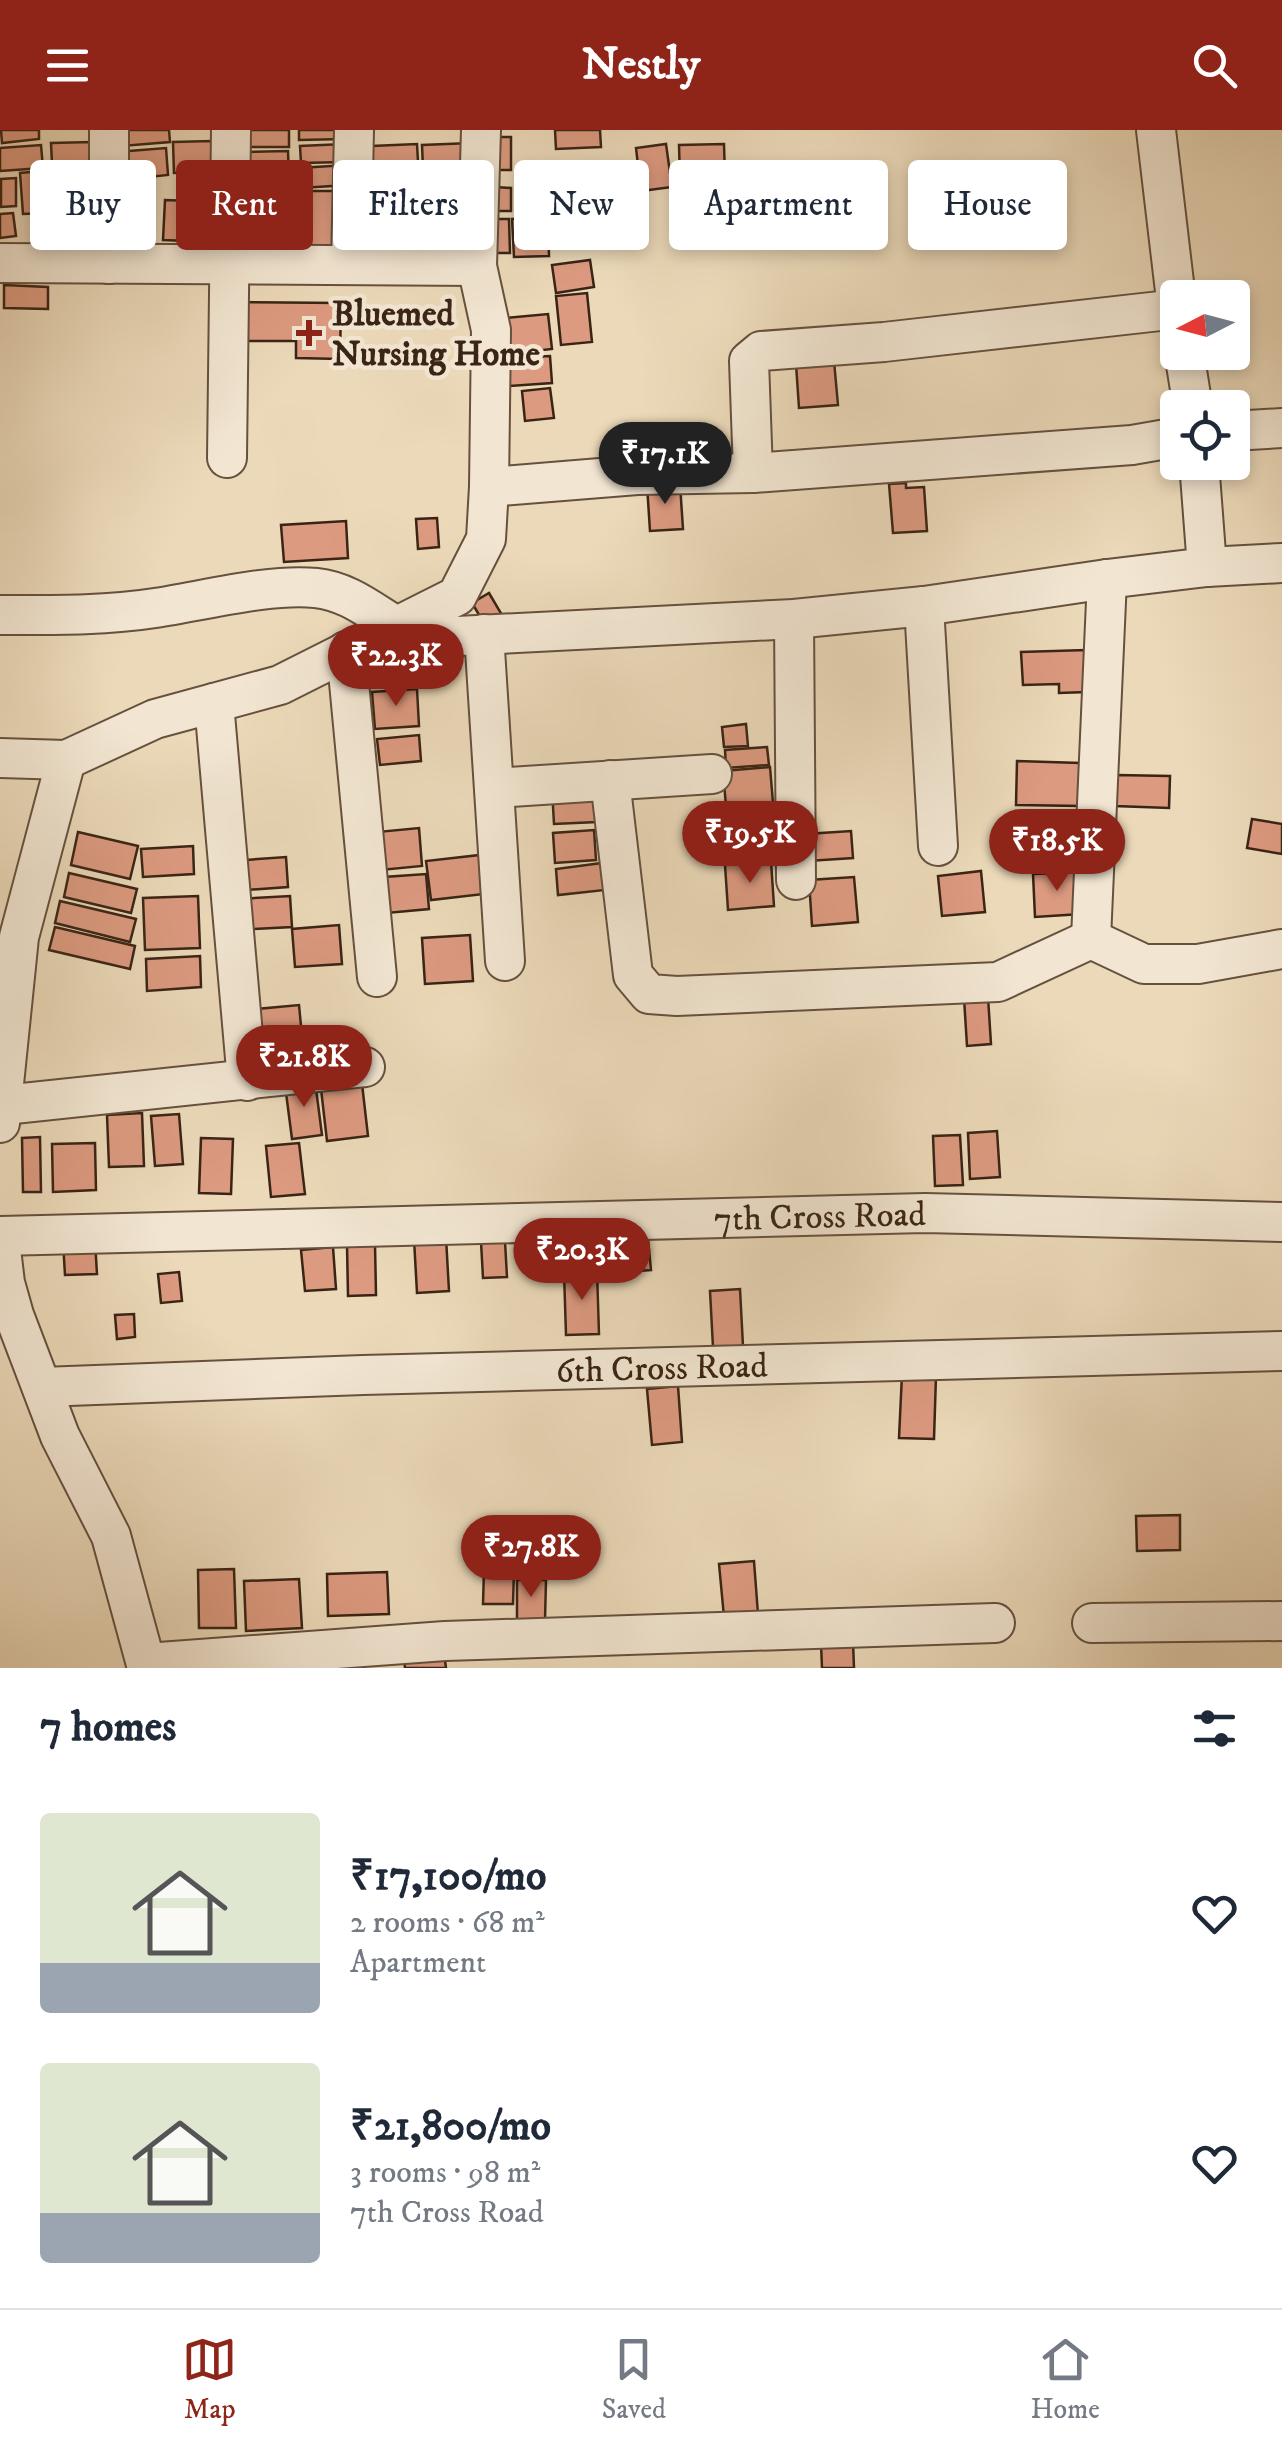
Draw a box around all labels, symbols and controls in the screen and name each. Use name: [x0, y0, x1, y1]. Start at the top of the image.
text: Nestly: [582, 37, 700, 93]
icon: menu: [40, 38, 95, 93]
icon: search: [1187, 38, 1242, 93]
chip: Buy: [30, 160, 156, 250]
chip: Rent: [176, 160, 313, 250]
chip: Filters: [333, 160, 494, 250]
chip: New: [514, 160, 649, 250]
chip: Apartment: [669, 160, 888, 250]
chip: House: [908, 160, 1067, 250]
north arrow: [1160, 280, 1250, 370]
map controls: [1160, 280, 1250, 480]
place label: Bluemed Nursing Home: [332, 293, 540, 377]
marker: Bluemed Nursing Home: [296, 320, 322, 346]
button: locate: [1160, 390, 1250, 480]
pin: ₹17.1K: [584, 422, 746, 507]
text: ₹17.1K: [621, 434, 709, 474]
pin: ₹22.3K: [315, 624, 477, 709]
text: ₹22.3K: [350, 636, 442, 676]
pin: ₹19.5K: [669, 801, 831, 886]
pin: ₹18.5K: [976, 809, 1138, 894]
text: ₹19.5K: [704, 813, 796, 853]
text: ₹18.5K: [1011, 821, 1103, 861]
pin: ₹21.8K: [223, 1025, 385, 1110]
text: ₹21.8K: [258, 1037, 350, 1077]
street label: 7th Cross Road: [713, 1193, 927, 1242]
pin: ₹20.3K: [501, 1218, 663, 1303]
text: ₹20.3K: [535, 1230, 629, 1270]
street label: 6th Cross Road: [555, 1344, 769, 1394]
pin: ₹27.8K: [450, 1515, 612, 1600]
text: ₹27.8K: [483, 1527, 579, 1567]
icon: filters: [1187, 1701, 1242, 1756]
text: 7 homes: [40, 1702, 176, 1754]
text: ₹17,100/mo: [350, 1851, 546, 1903]
icon: home: [120, 1853, 240, 1973]
icon: heart: [1187, 1886, 1242, 1941]
text: 2 rooms · 68 m²: [350, 1903, 545, 1943]
text: Apartment: [350, 1943, 486, 1983]
text: ₹21,800/mo: [350, 2101, 551, 2153]
icon: home: [120, 2103, 240, 2223]
icon: heart: [1187, 2136, 1242, 2191]
text: 3 rooms · 98 m²: [350, 2153, 540, 2193]
text: 7th Cross Road: [350, 2193, 544, 2233]
tab: Map: [182, 2332, 237, 2427]
tab: Saved: [602, 2332, 666, 2427]
tab: Home: [1031, 2332, 1100, 2427]

